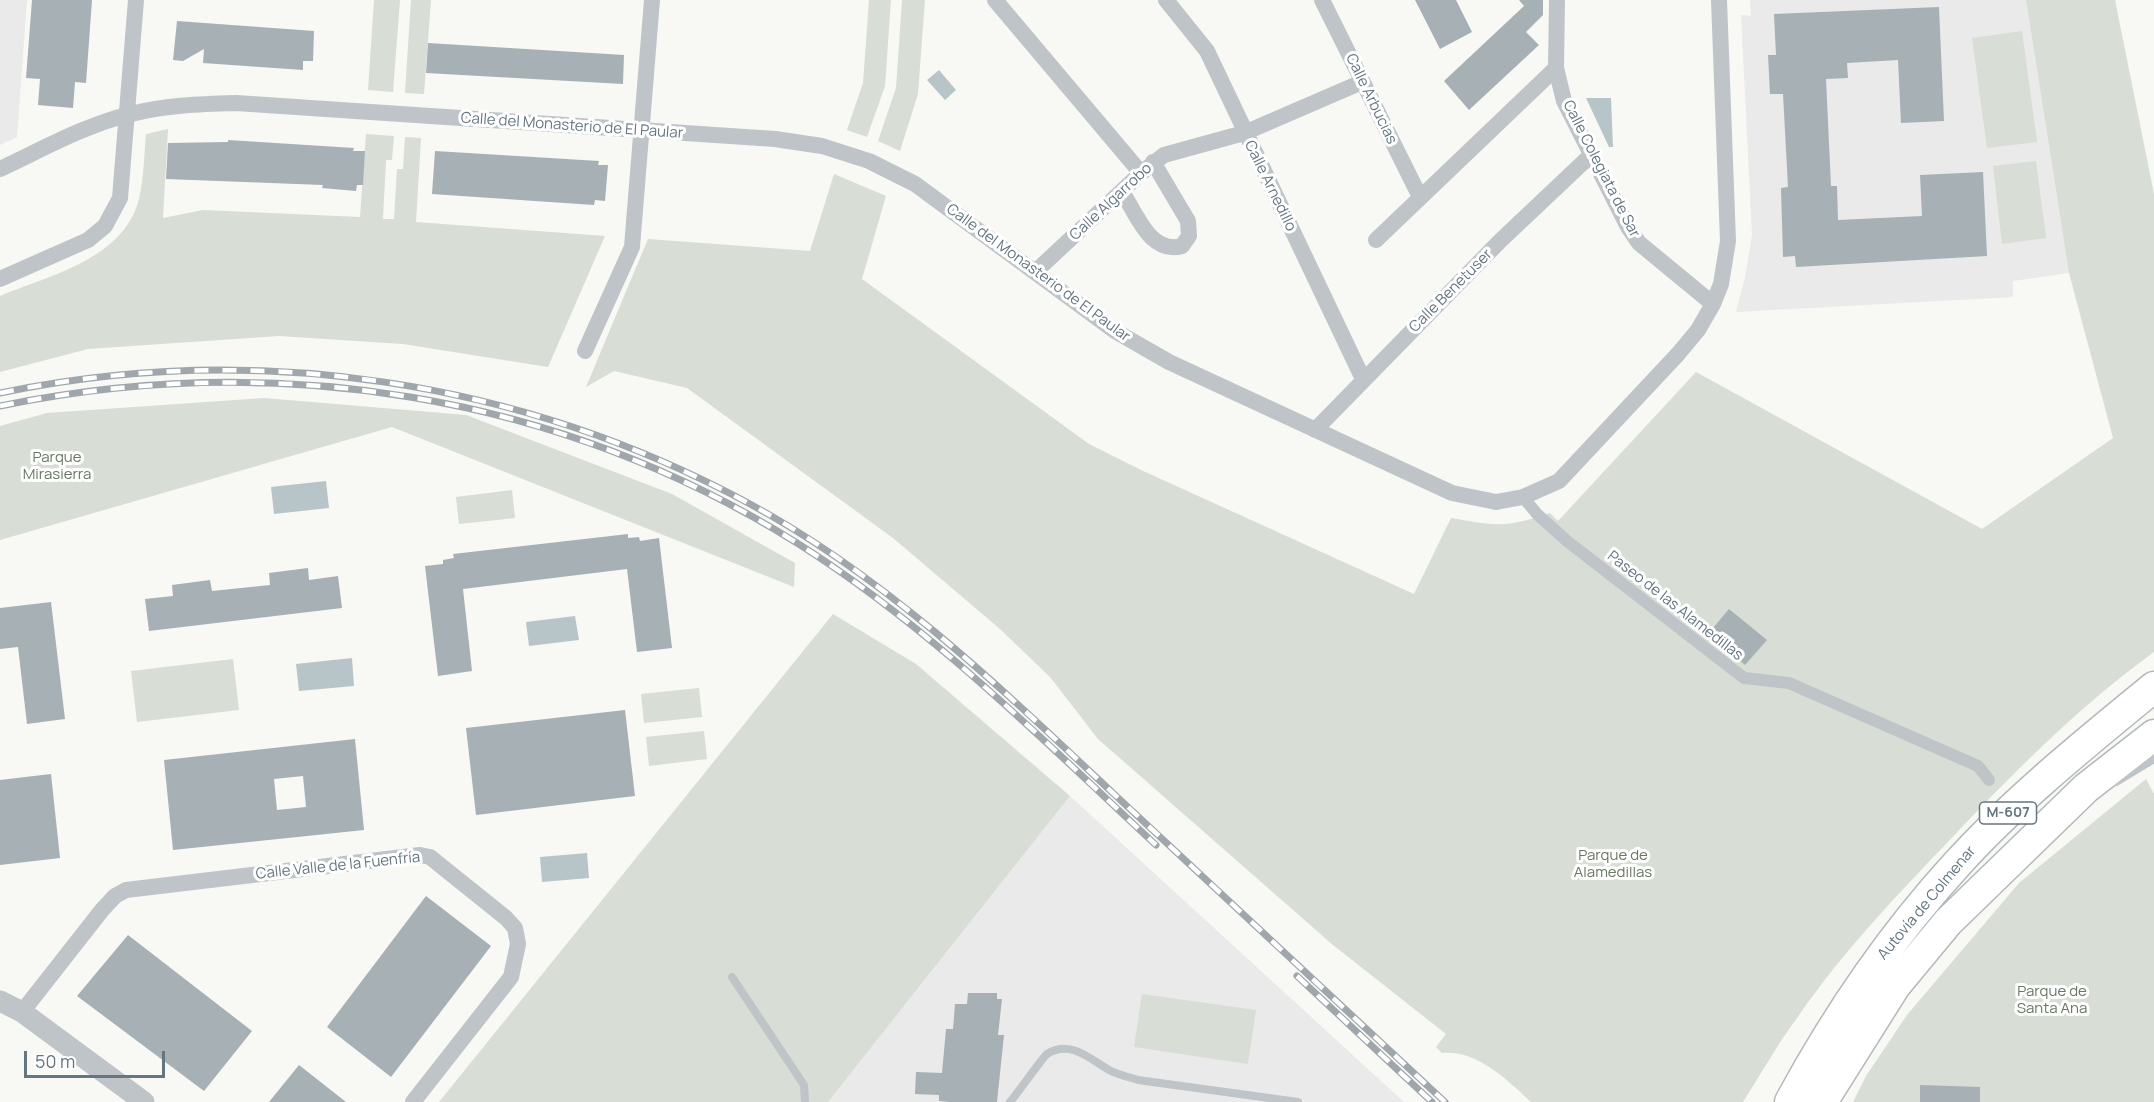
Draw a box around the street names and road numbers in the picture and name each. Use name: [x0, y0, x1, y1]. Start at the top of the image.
street label: Calle Arbucias: [1341, 51, 1401, 147]
street label: Calle Colegiata de Sar: [1559, 97, 1643, 241]
street label: Calle del Monasterio de El Paular: [460, 109, 684, 143]
street label: Calle Arnedillo: [1240, 138, 1300, 234]
street label: Calle Algarrobo: [1066, 159, 1156, 245]
street label: Calle del Monasterio de El Paular: [943, 200, 1133, 346]
street label: Calle Benetuser: [1406, 246, 1496, 336]
street label: Paseo de las Alamedillas: [1604, 547, 1746, 665]
road number: M-607: [1980, 802, 2036, 824]
street label: Autovía de Colmenar: [1874, 843, 1980, 963]
street label: Calle Valle de la Fuenfría: [255, 848, 421, 884]

